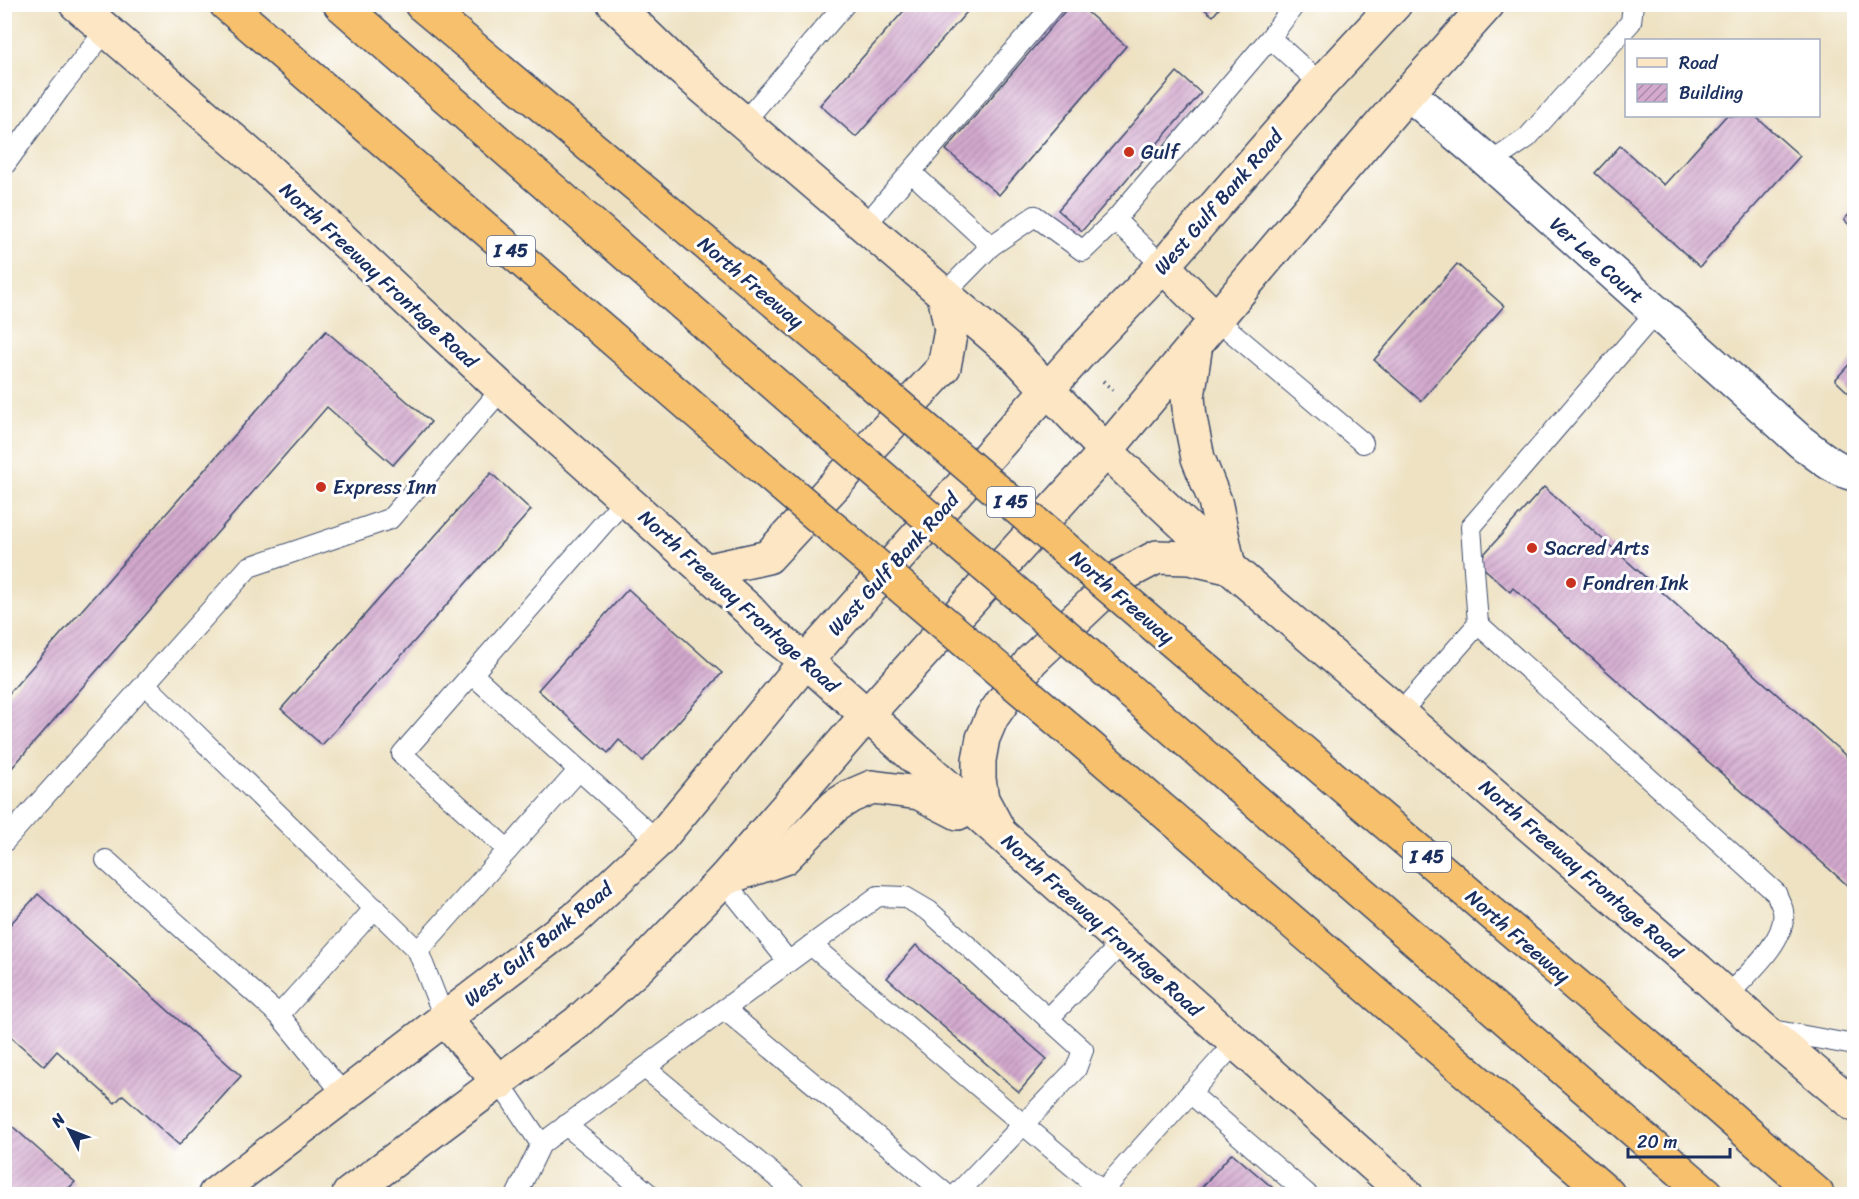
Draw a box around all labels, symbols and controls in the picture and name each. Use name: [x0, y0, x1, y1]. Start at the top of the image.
legend: [1625, 39, 1820, 117]
text: Road: [1679, 47, 1719, 79]
text: Building: [1679, 77, 1743, 109]
street label: West Gulf Bank Road: [1145, 120, 1293, 283]
place label: Gulf: [1141, 135, 1181, 170]
marker: Gulf: [1122, 145, 1136, 159]
street label: North Freeway Frontage Road: [271, 173, 487, 378]
street label: Ver Lee Court: [1541, 208, 1652, 313]
street label: North Freeway: [689, 227, 812, 338]
road number: I 45: [487, 236, 535, 266]
place label: Express Inn: [333, 470, 437, 505]
marker: Express Inn: [314, 480, 328, 494]
street label: West Gulf Bank Road: [819, 483, 969, 644]
road number: I 45: [987, 487, 1035, 517]
street label: North Freeway Frontage Road: [630, 501, 849, 703]
place label: Sacred Arts: [1544, 531, 1650, 566]
street label: North Freeway: [1061, 541, 1183, 654]
marker: Sacred Arts: [1525, 541, 1539, 555]
place label: Fondren Ink: [1583, 566, 1689, 601]
marker: Fondren Ink: [1564, 576, 1578, 590]
street label: North Freeway Frontage Road: [1474, 774, 1688, 964]
street label: North Freeway Frontage Road: [993, 825, 1212, 1027]
road number: I 45: [1403, 842, 1451, 872]
street label: West Gulf Bank Road: [456, 872, 622, 1016]
street label: North Freeway: [1461, 884, 1575, 988]
north arrow: [39, 1100, 99, 1160]
text: N: [43, 1106, 73, 1135]
scale bar: [1628, 1121, 1730, 1159]
text: 20 m: [1637, 1126, 1677, 1158]

